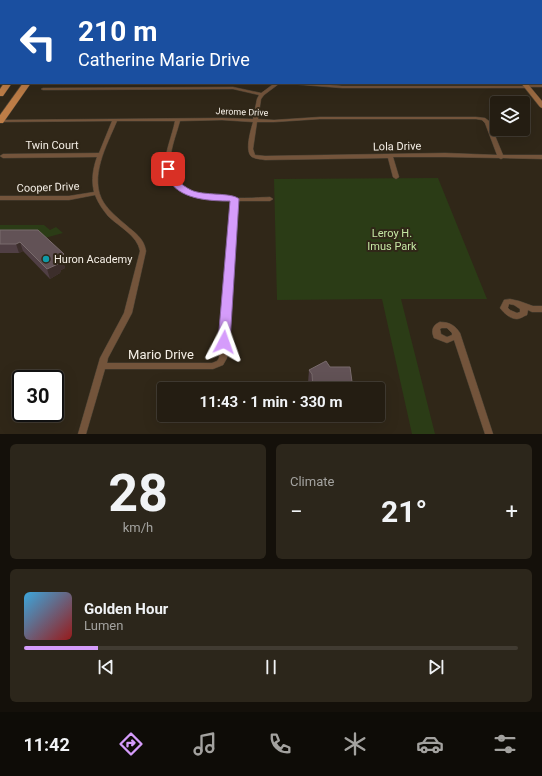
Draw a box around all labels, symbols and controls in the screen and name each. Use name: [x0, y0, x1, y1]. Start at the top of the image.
text: 210 m: [78, 15, 157, 48]
icon: left: [12, 16, 64, 68]
text: Catherine Marie Drive: [78, 49, 250, 70]
map controls: [490, 96, 530, 136]
button: layers: [490, 96, 530, 136]
street label: Jerome Drive: [215, 106, 269, 118]
street label: Twin Court: [25, 139, 79, 152]
street label: Lola Drive: [373, 140, 421, 153]
pin: [151, 152, 185, 186]
icon: arrive: [157, 158, 179, 180]
street label: Cooper Drive: [16, 180, 80, 195]
park label: Leroy H. Imus Park: [367, 227, 417, 253]
place label: Huron Academy: [54, 253, 133, 266]
marker: Huron Academy: [41, 254, 51, 264]
position arrow: [203, 321, 245, 363]
street label: Mario Drive: [128, 347, 194, 362]
speed limit sign: 30: [12, 370, 64, 422]
text: 11:43 · 1 min · 330 m: [200, 393, 342, 411]
text: 28: [108, 463, 168, 524]
text: Climate: [290, 474, 334, 489]
text: 21°: [381, 494, 427, 529]
text: −: [290, 499, 303, 524]
text: +: [506, 499, 518, 524]
text: km/h: [123, 520, 153, 535]
text: Golden Hour: [84, 600, 168, 618]
text: Lumen: [84, 618, 123, 633]
icon: previous: [95, 656, 117, 678]
icon: pause: [260, 656, 282, 678]
icon: next: [425, 656, 447, 678]
icon: directions: [117, 730, 145, 758]
icon: music: [191, 730, 219, 758]
icon: phone: [266, 730, 294, 758]
icon: climate: [341, 730, 369, 758]
icon: car: [416, 730, 444, 758]
icon: filters: [491, 730, 519, 758]
text: 11:42: [23, 734, 70, 755]

